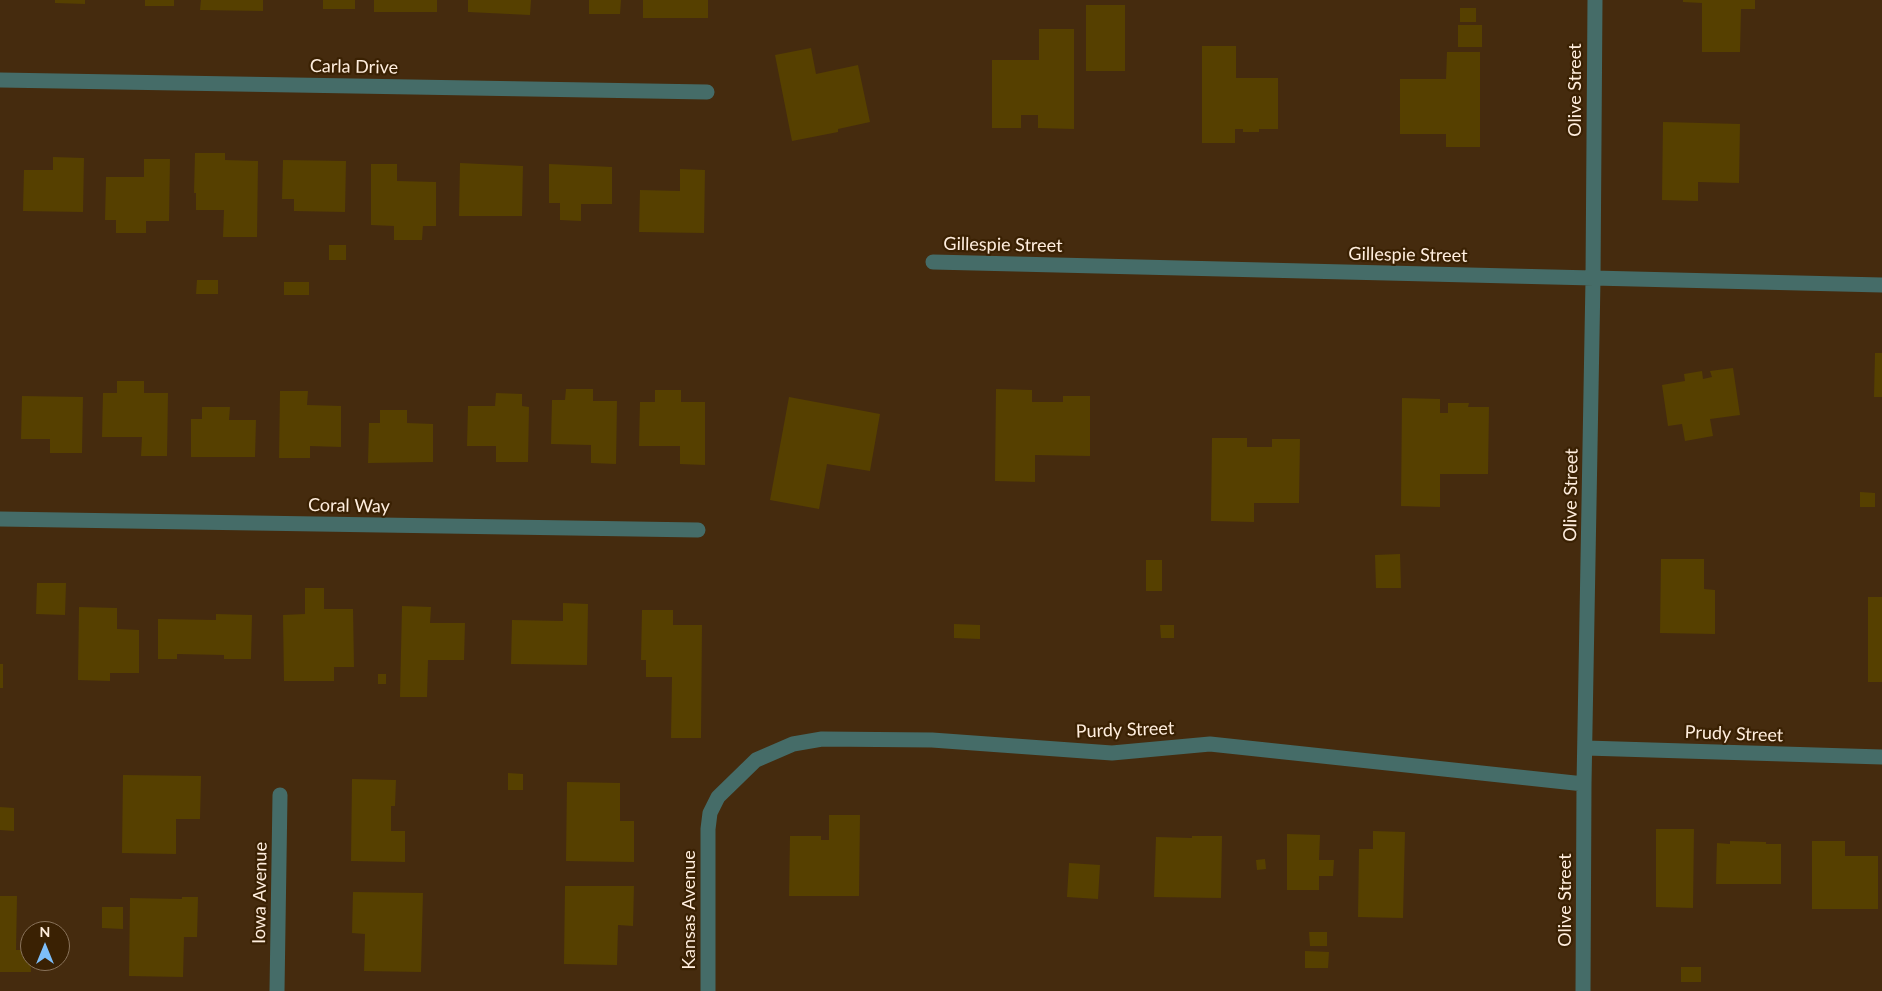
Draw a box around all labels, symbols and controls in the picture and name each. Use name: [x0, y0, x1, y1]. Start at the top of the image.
street label: Olive Street: [1564, 43, 1586, 137]
street label: Carla Drive: [310, 55, 398, 79]
street label: Gillespie Street: [943, 233, 1063, 257]
street label: Gillespie Street: [1348, 243, 1468, 267]
street label: Olive Street: [1559, 448, 1583, 542]
street label: Coral Way: [308, 494, 390, 518]
street label: Purdy Street: [1075, 717, 1175, 743]
street label: Prudy Street: [1684, 721, 1784, 747]
street label: Iowa Avenue: [248, 842, 272, 944]
street label: Kansas Avenue: [678, 850, 700, 970]
street label: Olive Street: [1554, 853, 1576, 947]
north arrow: [20, 921, 70, 971]
text: N: [40, 923, 50, 940]

